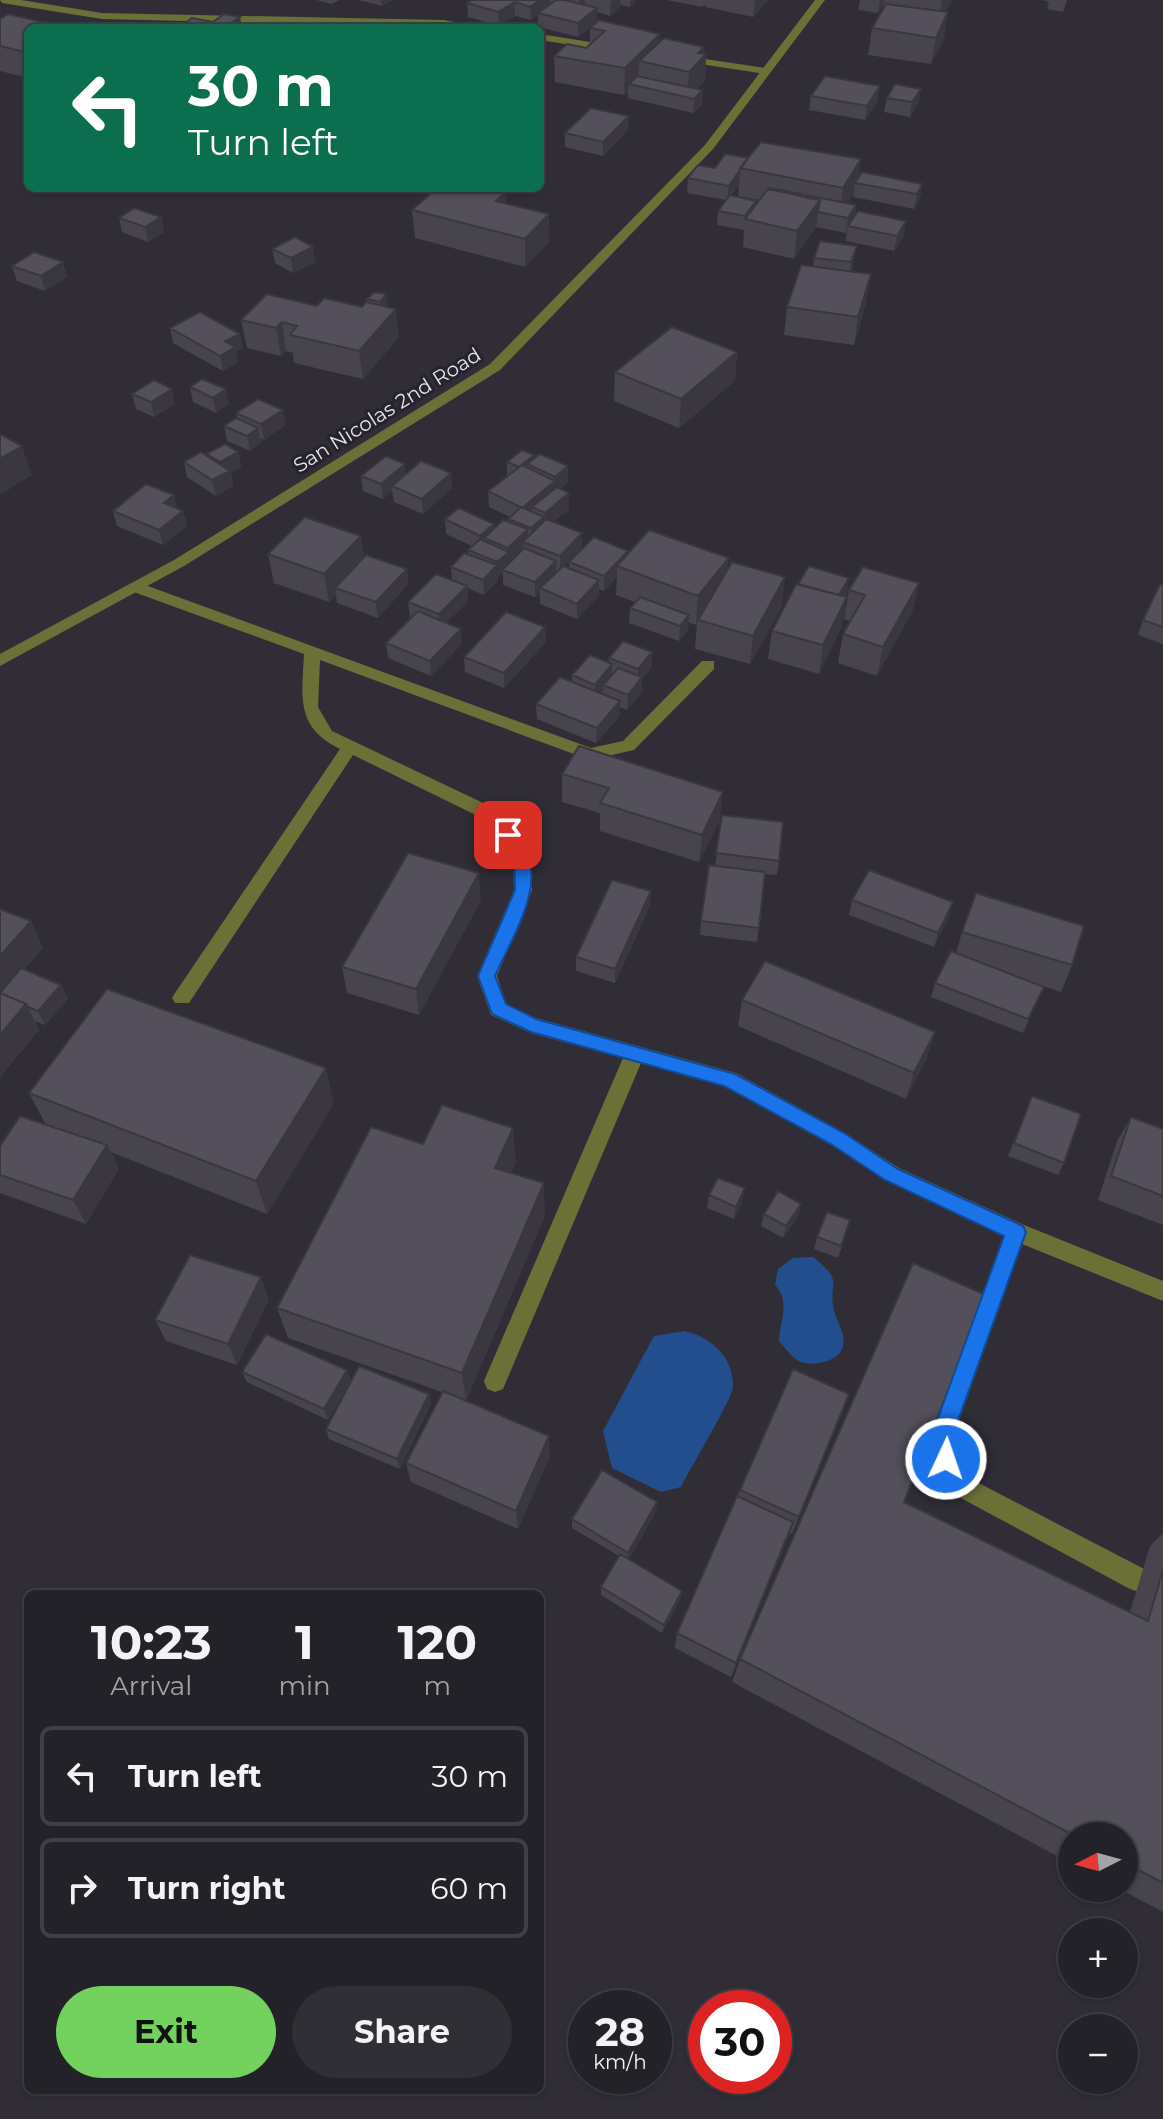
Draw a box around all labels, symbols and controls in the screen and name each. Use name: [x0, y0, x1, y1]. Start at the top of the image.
text: 30 m: [188, 52, 334, 120]
icon: left: [56, 56, 160, 160]
text: Turn left: [188, 120, 339, 164]
street label: San Nicolas 2nd Road: [289, 343, 485, 477]
pin: [474, 801, 542, 869]
icon: arrive: [486, 813, 530, 857]
position arrow: [904, 1417, 988, 1501]
text: 10:23: [91, 1613, 212, 1671]
text: 1: [295, 1613, 314, 1671]
text: 120: [397, 1613, 477, 1671]
text: Arrival: [110, 1670, 192, 1702]
text: min: [278, 1670, 331, 1702]
text: m: [423, 1670, 451, 1702]
icon: left: [60, 1754, 104, 1798]
text: Turn left: [128, 1758, 261, 1795]
text: 30 m: [432, 1758, 508, 1795]
north arrow: [1058, 1822, 1138, 1902]
map controls: [1058, 1822, 1138, 2094]
icon: right: [60, 1866, 104, 1910]
text: Turn right: [128, 1870, 285, 1907]
text: 60 m: [430, 1870, 508, 1907]
button: +: [1058, 1918, 1138, 1998]
button: Exit: [56, 1986, 276, 2078]
button: Share: [292, 1986, 512, 2078]
speed limit sign: 30: [688, 1990, 792, 2094]
text: 28: [595, 2007, 645, 2056]
button: −: [1058, 2014, 1138, 2094]
text: km/h: [593, 2050, 647, 2074]

